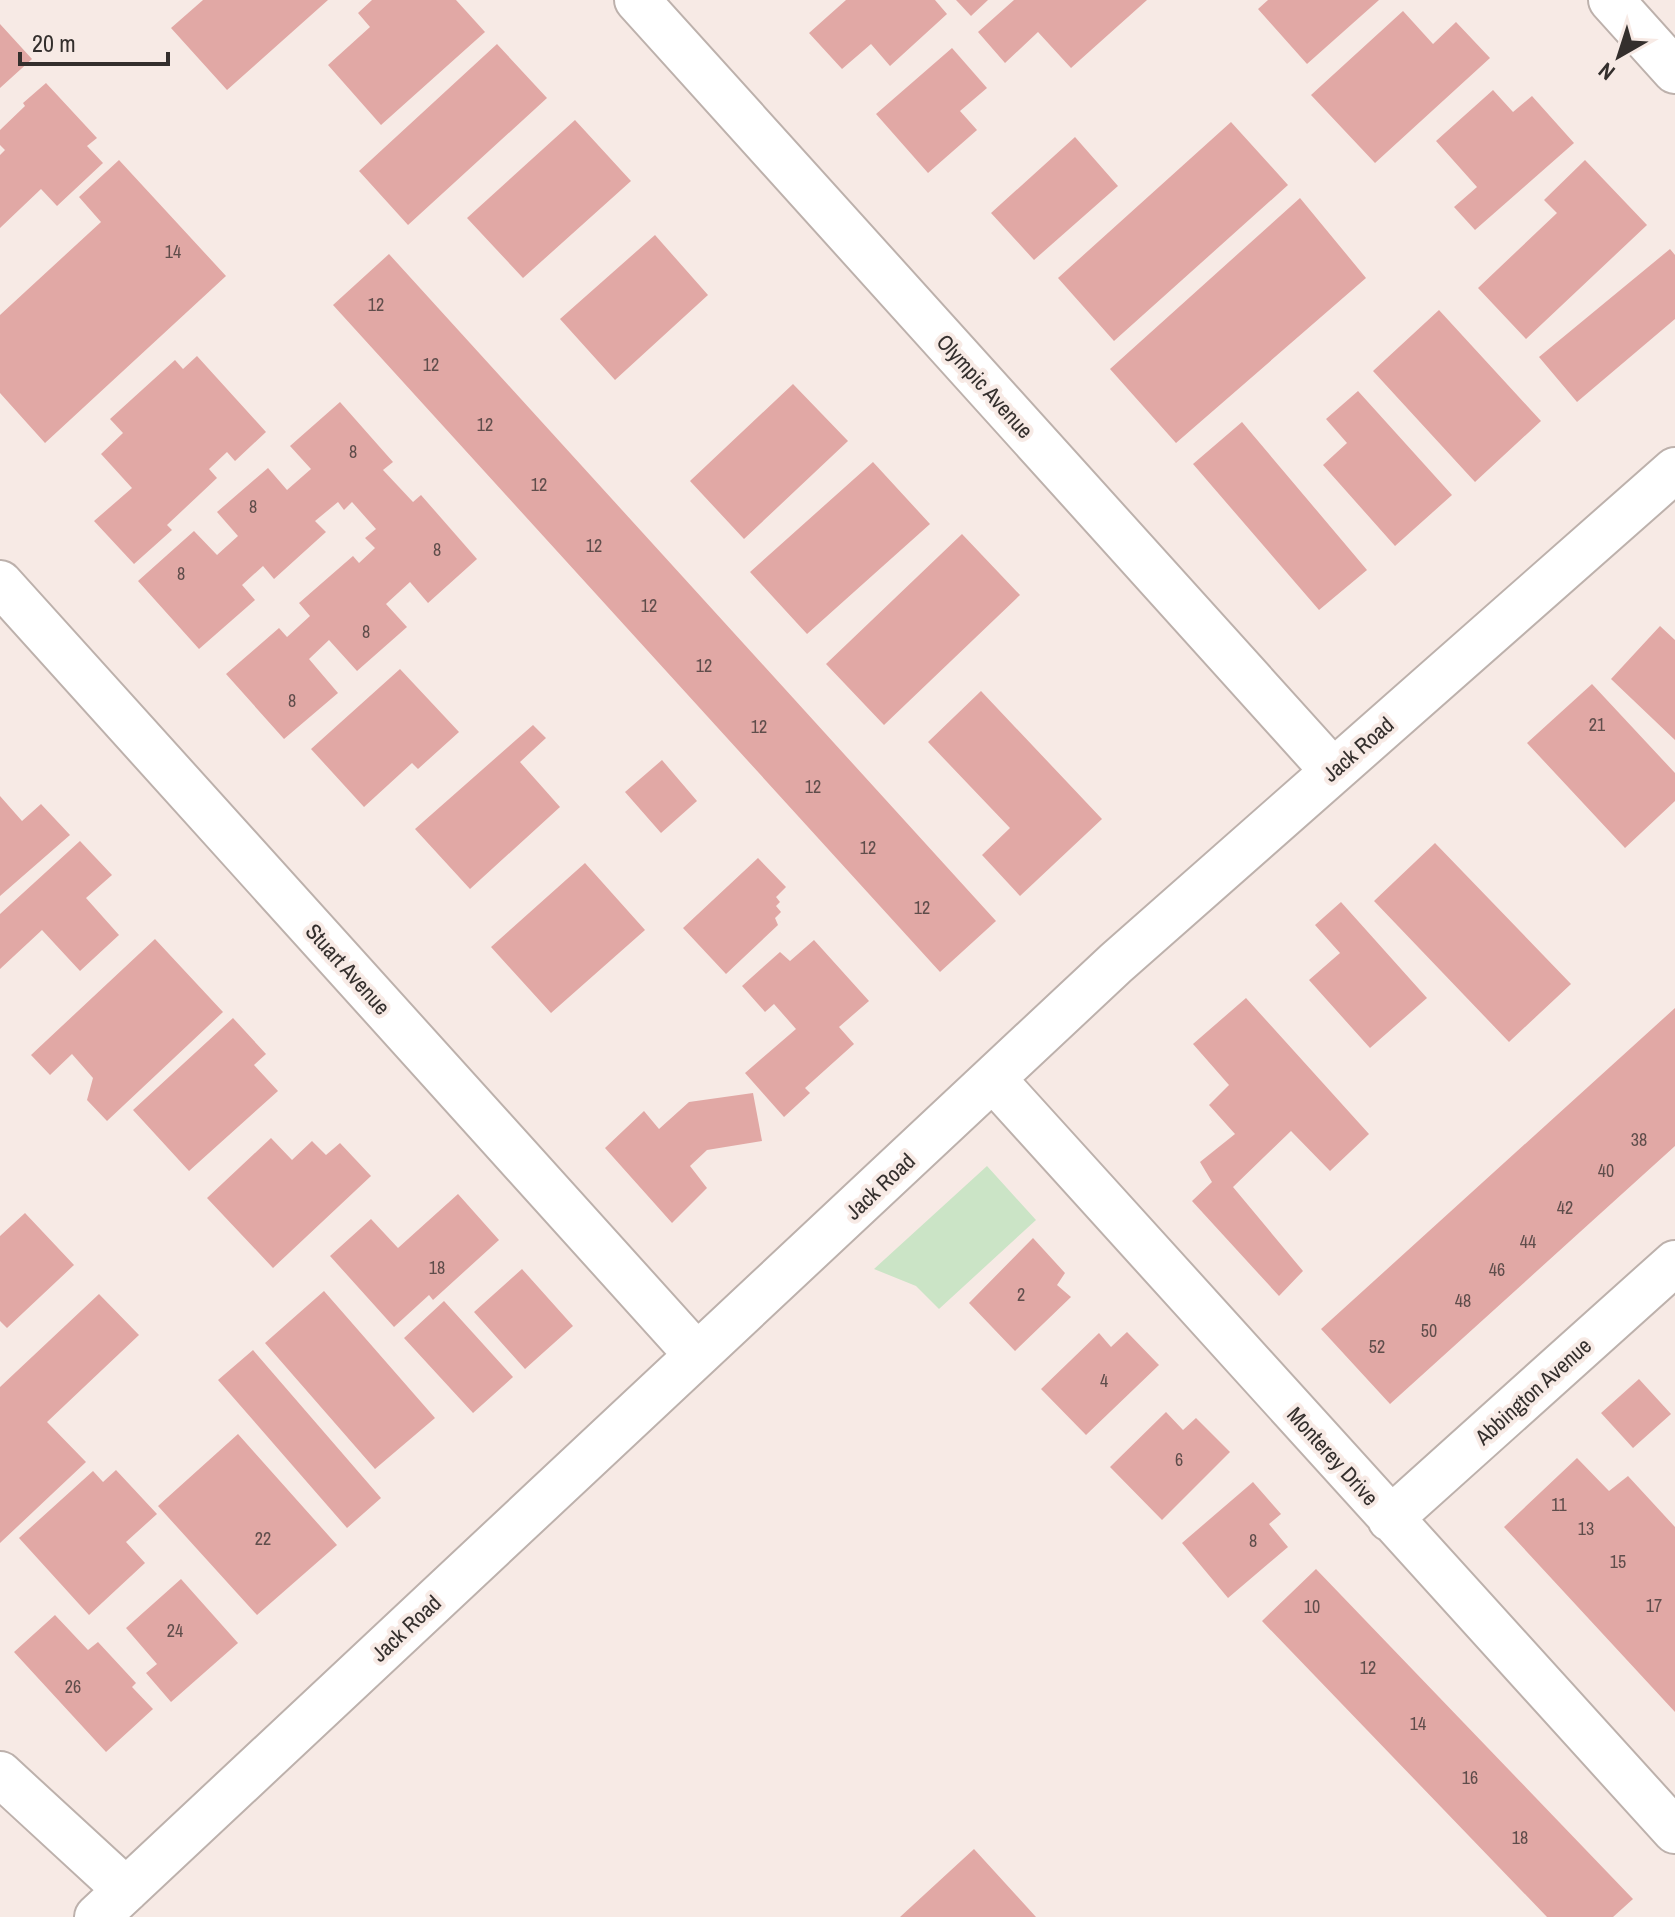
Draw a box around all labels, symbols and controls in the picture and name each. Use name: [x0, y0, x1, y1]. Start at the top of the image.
scale bar: [20, 16, 168, 66]
north arrow: [1579, 16, 1659, 96]
text: 20 m: [32, 27, 76, 59]
text: N: [1592, 56, 1621, 87]
house number: 14: [165, 239, 181, 264]
house number: 12: [368, 292, 384, 317]
street label: Olympic Avenue: [930, 327, 1040, 445]
house number: 12: [423, 352, 439, 377]
house number: 12: [477, 412, 493, 437]
house number: 8: [349, 439, 357, 464]
house number: 12: [531, 472, 547, 497]
house number: 8: [249, 494, 257, 519]
house number: 12: [586, 533, 602, 558]
house number: 8: [433, 537, 441, 562]
house number: 8: [177, 561, 185, 586]
house number: 12: [641, 593, 657, 618]
house number: 8: [362, 619, 370, 644]
house number: 12: [696, 653, 712, 678]
house number: 8: [288, 688, 296, 713]
street label: Jack Road: [1316, 710, 1400, 788]
house number: 21: [1589, 712, 1606, 737]
house number: 12: [751, 714, 767, 739]
house number: 12: [805, 774, 821, 799]
house number: 12: [860, 835, 876, 860]
house number: 12: [914, 895, 930, 920]
street label: Stuart Avenue: [299, 917, 397, 1021]
house number: 38: [1631, 1127, 1647, 1152]
street label: Jack Road: [839, 1146, 921, 1226]
house number: 40: [1598, 1158, 1614, 1183]
house number: 42: [1557, 1195, 1573, 1220]
house number: 44: [1520, 1229, 1536, 1254]
house number: 18: [429, 1255, 445, 1280]
house number: 46: [1489, 1257, 1505, 1282]
house number: 2: [1017, 1282, 1025, 1307]
house number: 48: [1455, 1288, 1471, 1313]
house number: 50: [1421, 1318, 1437, 1343]
street label: Abbington Avenue: [1468, 1331, 1598, 1452]
house number: 52: [1369, 1334, 1385, 1359]
house number: 4: [1100, 1368, 1108, 1393]
street label: Monterey Drive: [1281, 1400, 1385, 1512]
house number: 6: [1175, 1447, 1183, 1472]
house number: 11: [1551, 1492, 1567, 1517]
house number: 13: [1578, 1516, 1594, 1541]
house number: 22: [255, 1526, 271, 1551]
house number: 8: [1249, 1528, 1257, 1553]
house number: 15: [1610, 1549, 1626, 1574]
street label: Jack Road: [365, 1588, 447, 1668]
house number: 17: [1646, 1593, 1662, 1618]
house number: 10: [1304, 1594, 1320, 1619]
house number: 24: [167, 1618, 183, 1643]
house number: 12: [1360, 1655, 1376, 1680]
house number: 26: [65, 1674, 81, 1699]
house number: 14: [1410, 1711, 1426, 1736]
house number: 16: [1462, 1765, 1478, 1790]
house number: 18: [1512, 1825, 1528, 1850]

